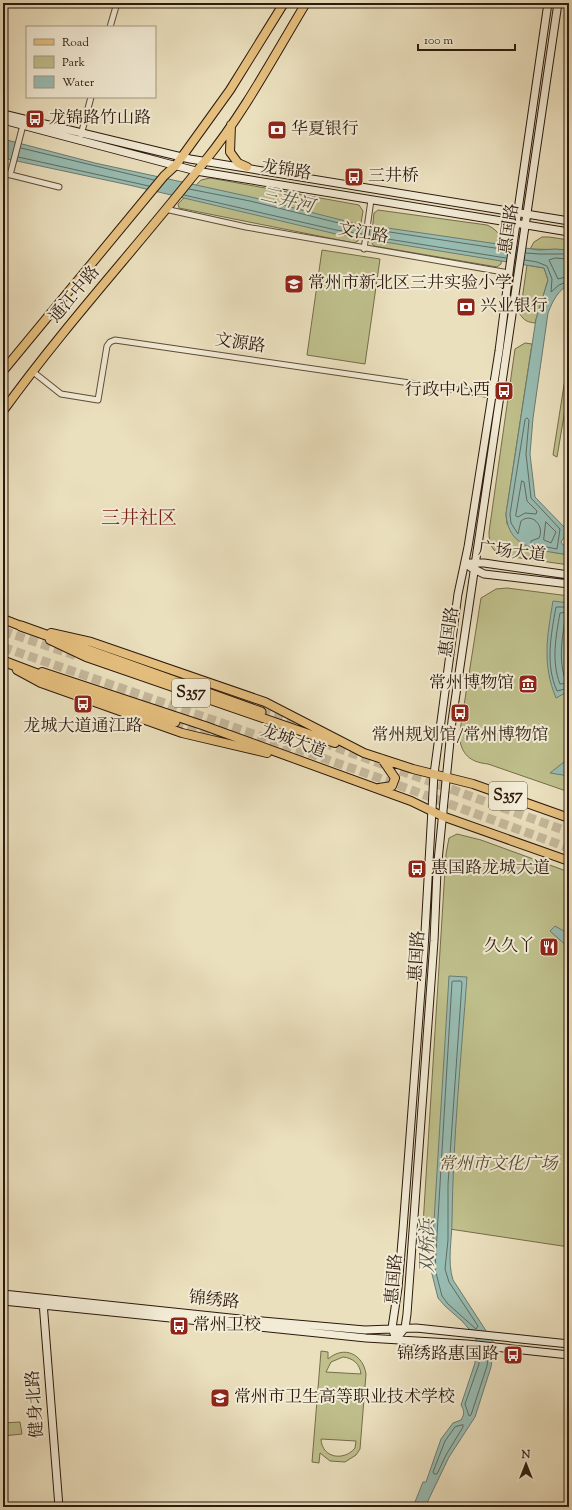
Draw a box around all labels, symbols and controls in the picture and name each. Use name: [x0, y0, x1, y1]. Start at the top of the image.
legend: [26, 26, 156, 98]
scale bar: [418, 26, 515, 52]
text: 100 m: [424, 32, 453, 50]
text: Road: [62, 34, 89, 52]
text: Park: [62, 54, 85, 72]
text: Water: [62, 74, 95, 92]
place label: 龙锦路竹山路: [49, 107, 151, 131]
bus stop icon: 龙锦路竹山路: [24, 108, 46, 130]
place label: 华夏银行: [291, 118, 359, 142]
bank icon: 华夏银行: [266, 119, 288, 141]
street label: 龙锦路: [259, 155, 313, 187]
place label: 三井桥: [368, 165, 419, 189]
bus stop icon: 三井桥: [343, 166, 365, 188]
water label: 三井河: [258, 183, 319, 222]
street label: 惠国路: [494, 202, 526, 256]
street label: 文江路: [336, 218, 390, 250]
street label: 通江中路: [44, 261, 106, 329]
place label: 常州市新北区三井实验小学: [308, 272, 512, 296]
school or university icon: 常州市新北区三井实验小学: [283, 273, 305, 295]
place label: 兴业银行: [480, 295, 548, 319]
bank icon: 兴业银行: [455, 296, 477, 318]
street label: 文源路: [213, 329, 267, 359]
place label: 行政中心西: [405, 379, 490, 403]
bus stop icon: 行政中心西: [493, 380, 515, 402]
district label: 三井社区: [101, 506, 177, 533]
street label: 广场大道: [477, 538, 547, 568]
street label: 惠国路: [435, 605, 465, 659]
place label: 常州博物馆: [429, 672, 514, 696]
museum icon: 常州博物馆: [517, 673, 539, 695]
road number: S357: [172, 679, 210, 707]
bus stop icon: 龙城大道通江路: [72, 693, 94, 715]
bus stop icon: 常州规划馆/常州博物馆: [449, 702, 471, 724]
place label: 龙城大道通江路: [24, 715, 143, 739]
street label: 龙城大道: [257, 719, 329, 765]
place label: 常州规划馆/常州博物馆: [371, 724, 549, 748]
road number: S357: [489, 782, 527, 810]
place label: 惠国路龙城大道: [431, 857, 550, 881]
bus stop icon: 惠国路龙城大道: [406, 858, 428, 880]
street label: 惠国路: [404, 930, 432, 982]
place label: 久久丫: [484, 935, 535, 959]
restaurant icon: 久久丫: [538, 936, 560, 958]
park label: 常州市文化广场: [439, 1153, 559, 1177]
water label: 双桥浜: [416, 1217, 442, 1273]
street label: 惠国路: [381, 1253, 409, 1305]
street label: 锦绣路: [187, 1286, 241, 1316]
place label: 常州卫校: [193, 1314, 261, 1338]
bus stop icon: 常州卫校: [168, 1315, 190, 1337]
place label: 锦绣路惠国路: [397, 1343, 499, 1367]
bus stop icon: 锦绣路惠国路: [502, 1344, 524, 1366]
street label: 健身北路: [22, 1369, 50, 1439]
place label: 常州市卫生高等职业技术学校: [234, 1386, 455, 1410]
school or university icon: 常州市卫生高等职业技术学校: [209, 1387, 231, 1409]
north arrow: [506, 1444, 546, 1484]
text: N: [521, 1447, 531, 1463]

